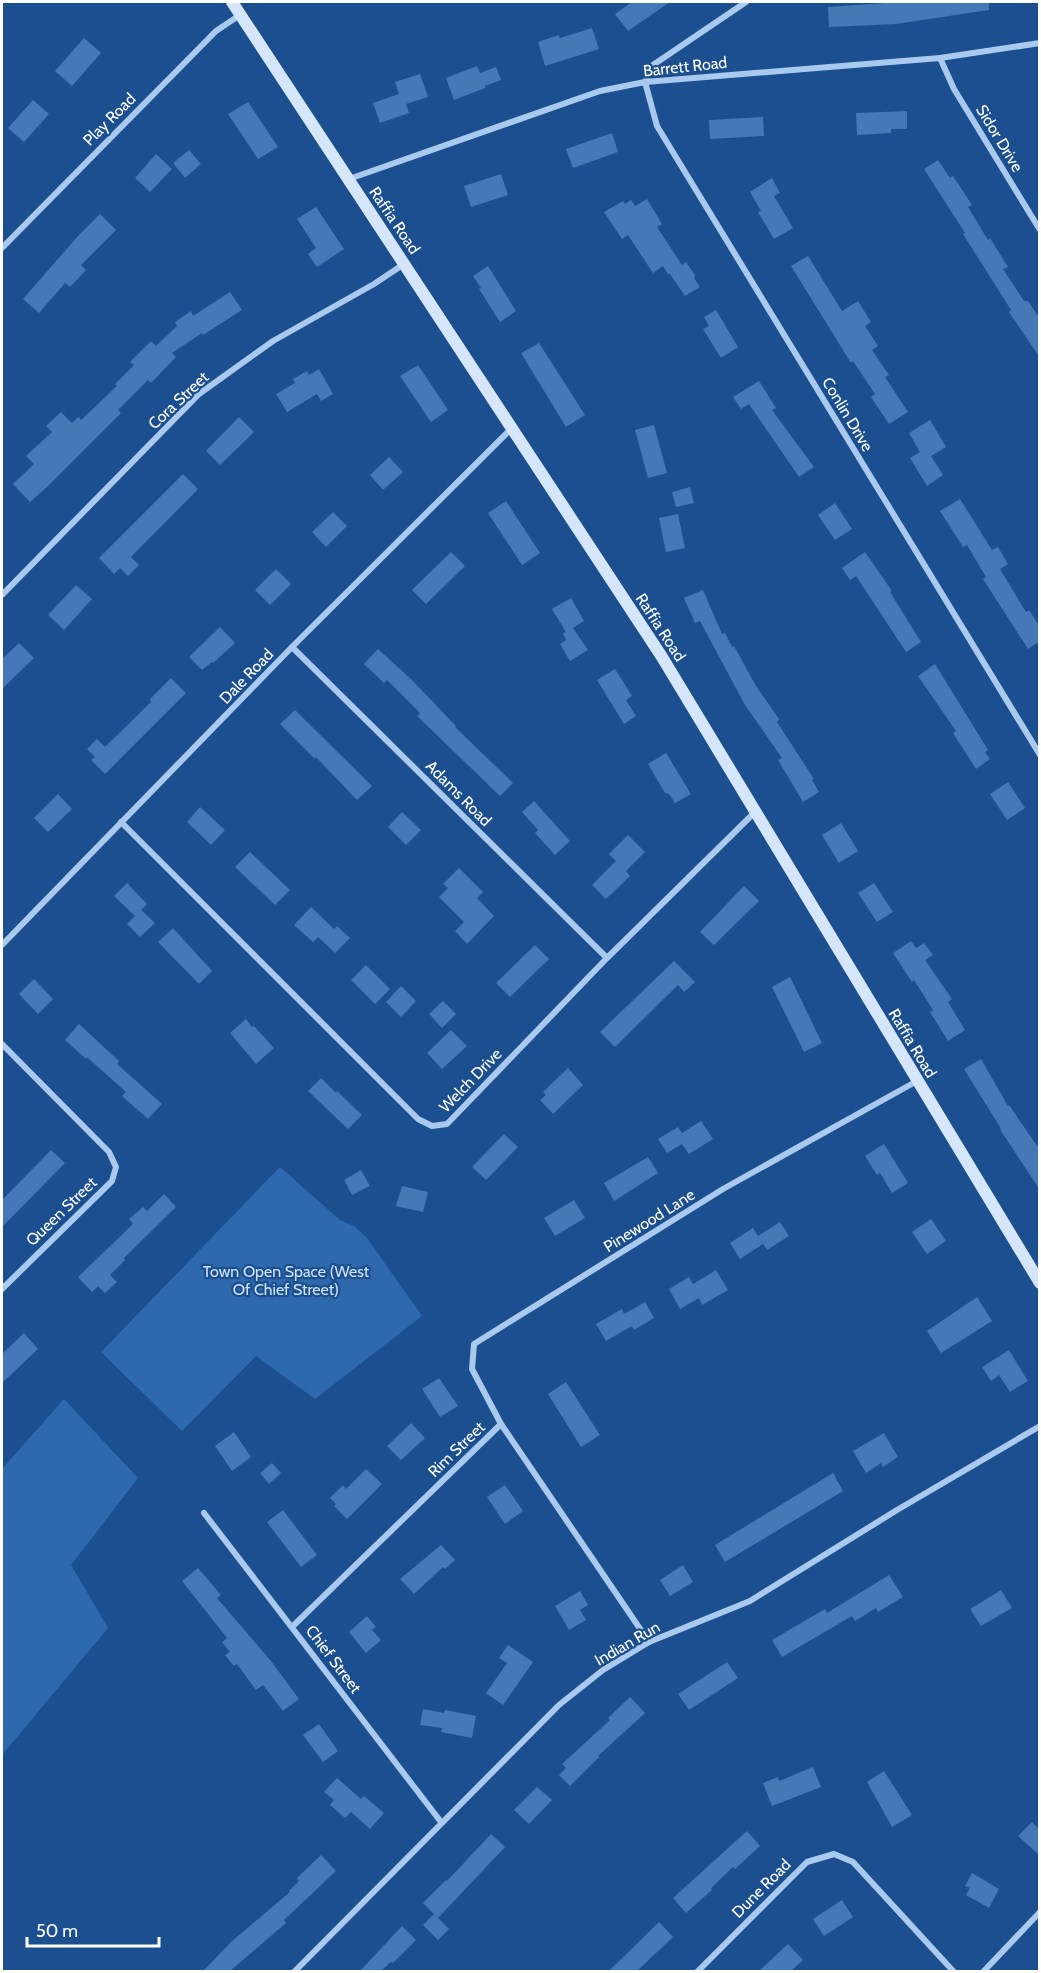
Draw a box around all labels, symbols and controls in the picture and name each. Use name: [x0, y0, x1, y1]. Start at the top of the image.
street label: Barrett Road: [642, 53, 728, 80]
street label: Play Road: [79, 89, 140, 150]
street label: Sidor Drive: [972, 101, 1027, 175]
street label: Raffia Road: [365, 183, 424, 258]
street label: Cora Street: [144, 367, 213, 433]
street label: Conlin Drive: [818, 374, 877, 455]
street label: Raffia Road: [632, 590, 690, 665]
street label: Dale Road: [215, 645, 277, 708]
street label: Adams Road: [422, 757, 495, 830]
street label: Raffia Road: [885, 1005, 941, 1081]
street label: Welch Drive: [435, 1044, 506, 1116]
street label: Queen Street: [22, 1173, 101, 1250]
street label: Pinewood Lane: [600, 1185, 698, 1256]
park label: Town Open Space (West Of Chief Street): [203, 1262, 370, 1299]
street label: Rim Street: [424, 1417, 489, 1481]
street label: Indian Run: [591, 1617, 663, 1670]
street label: Chief Street: [302, 1622, 366, 1697]
street label: Dune Road: [728, 1855, 795, 1922]
scale bar: [27, 1910, 159, 1948]
text: 50 m: [36, 1920, 78, 1942]

